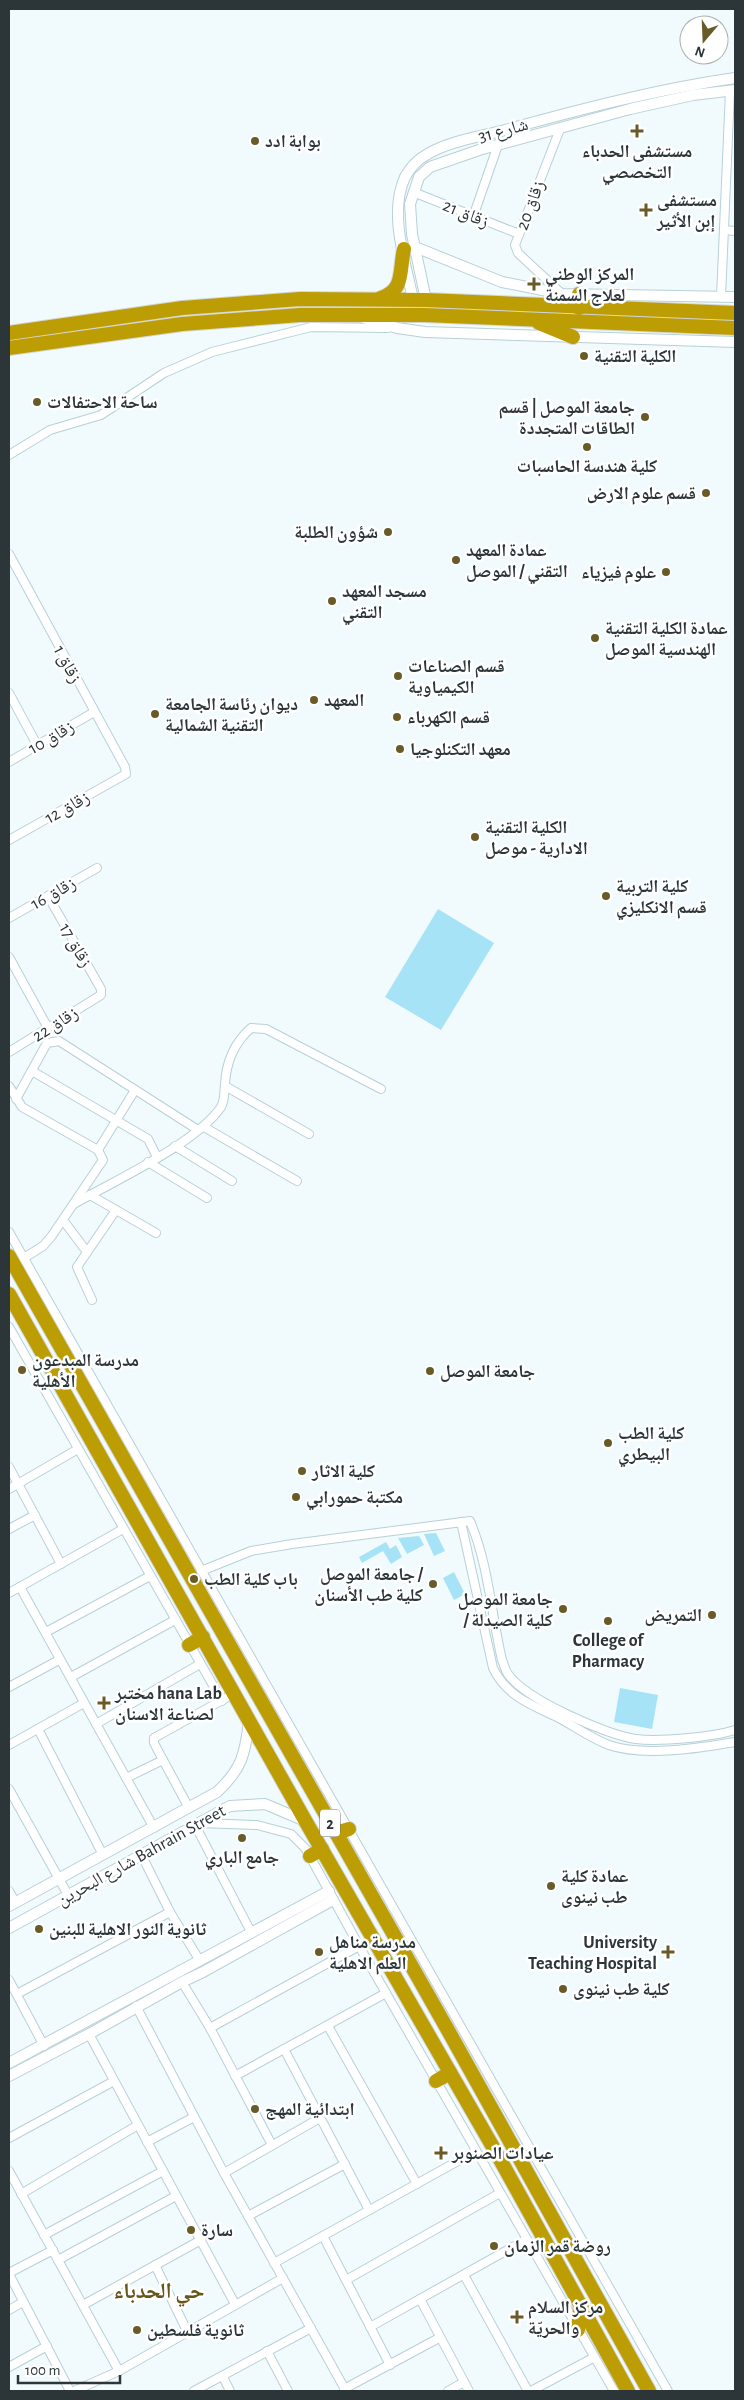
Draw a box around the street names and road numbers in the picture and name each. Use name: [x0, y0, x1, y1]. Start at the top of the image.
street label: شارع 31: [476, 116, 530, 147]
street label: زقاق 20: [513, 178, 549, 233]
street label: زقاق 21: [440, 197, 491, 232]
street label: زقاق 1: [49, 643, 84, 687]
street label: زقاق 10: [26, 718, 78, 759]
street label: زقاق 12: [42, 788, 93, 828]
street label: زقاق 16: [28, 874, 80, 914]
street label: زقاق 17: [55, 920, 95, 971]
street label: زقاق 22: [30, 1004, 82, 1047]
street label: شارع البحرين Bahrain Street: [54, 1802, 229, 1911]
road number: 2: [320, 1810, 340, 1836]

